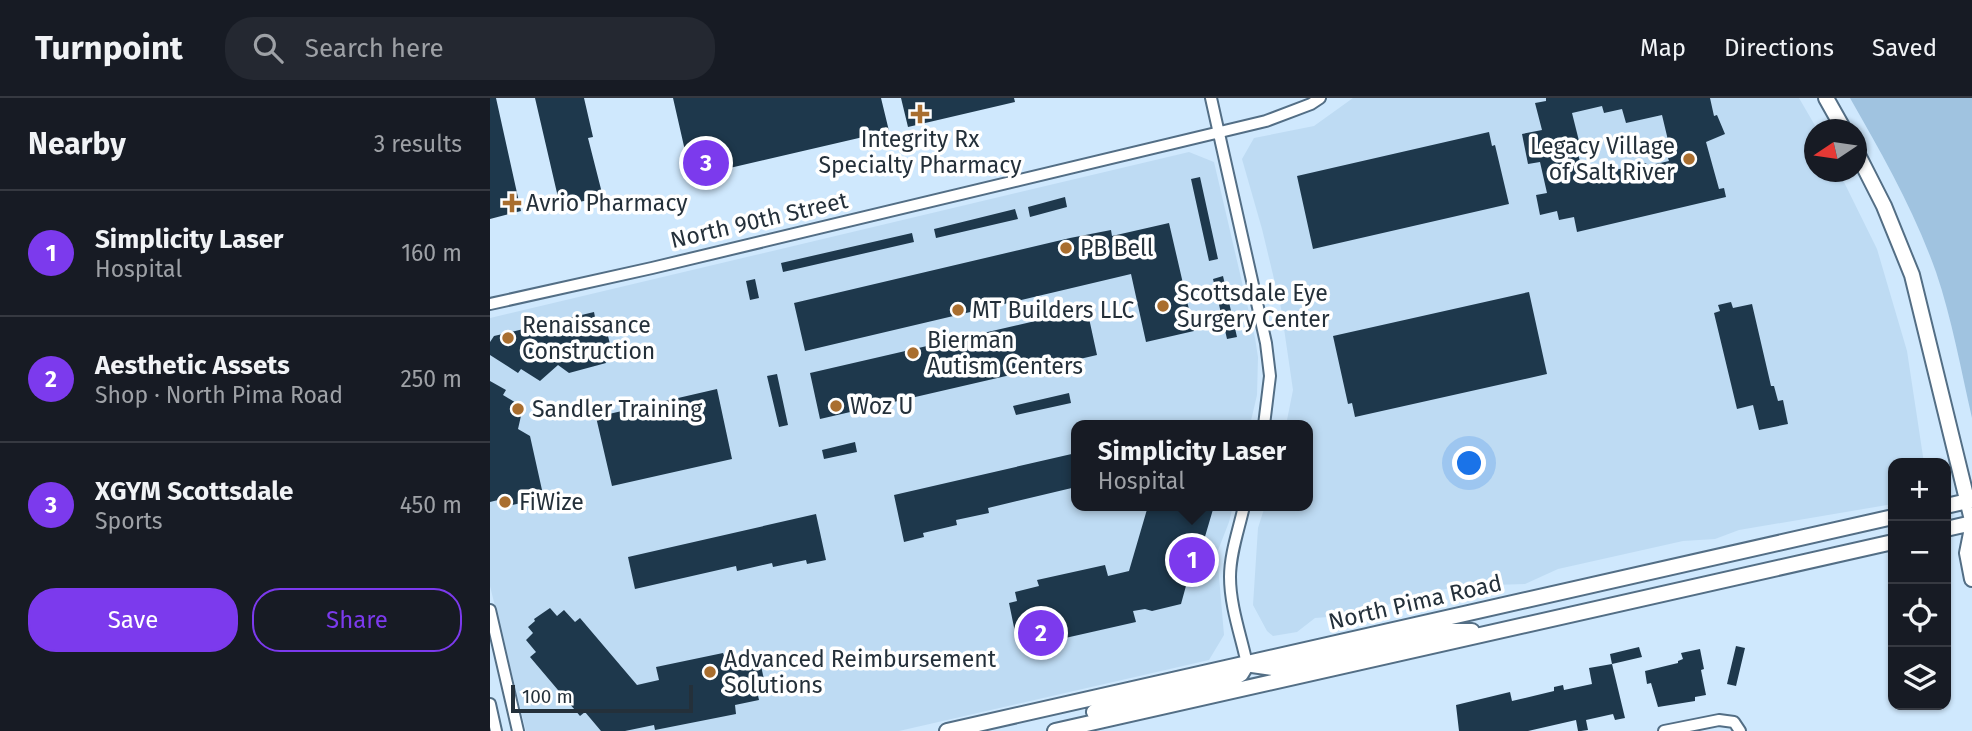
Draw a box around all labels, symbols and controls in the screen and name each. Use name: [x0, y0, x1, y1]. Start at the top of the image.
search box: [225, 17, 715, 80]
text: Turnpoint: [35, 28, 183, 68]
icon: search: [249, 29, 287, 67]
text: Search here: [305, 33, 444, 64]
text: Map: [1640, 34, 1686, 62]
text: Directions: [1724, 34, 1834, 62]
text: Saved: [1872, 34, 1937, 62]
marker: Integrity Rx Specialty Pharmacy: [912, 106, 928, 122]
north arrow: [1804, 119, 1867, 182]
place label: Integrity Rx Specialty Pharmacy: [818, 125, 1022, 179]
text: Nearby: [28, 126, 126, 162]
text: 3 results: [374, 130, 462, 158]
place label: Legacy Village of Salt River: [1530, 132, 1675, 186]
pin: 3: [683, 137, 729, 189]
marker: Legacy Village of Salt River: [1681, 151, 1697, 167]
street label: North 90th Street: [668, 186, 851, 254]
place label: Avrio Pharmacy: [526, 189, 688, 217]
marker: Avrio Pharmacy: [504, 195, 520, 211]
text: Simplicity Laser: [95, 224, 283, 255]
place label: PB Bell: [1080, 234, 1154, 262]
text: 1: [46, 239, 56, 267]
text: 160 m: [401, 239, 462, 267]
marker: PB Bell: [1058, 240, 1074, 256]
text: Hospital: [95, 255, 182, 283]
place label: Scottsdale Eye Surgery Center: [1177, 279, 1330, 333]
place label: MT Builders LLC: [972, 296, 1135, 324]
marker: Scottsdale Eye Surgery Center: [1155, 298, 1171, 314]
marker: MT Builders LLC: [950, 302, 966, 318]
place label: Renaissance Construction: [522, 311, 655, 365]
place label: Bierman Autism Centers: [927, 326, 1083, 380]
marker: Renaissance Construction: [500, 330, 516, 346]
marker: Bierman Autism Centers: [905, 345, 921, 361]
text: Aesthetic Assets: [95, 350, 290, 381]
text: 2: [45, 365, 57, 393]
text: 250 m: [400, 365, 462, 393]
text: Shop · North Pima Road: [95, 381, 343, 409]
place label: Woz U: [850, 392, 913, 420]
place label: Sandler Training: [532, 395, 702, 423]
marker: Woz U: [828, 398, 844, 414]
marker: Sandler Training: [510, 401, 526, 417]
popup: [1071, 420, 1313, 511]
text: Simplicity Laser: [1098, 436, 1286, 467]
your location: [1452, 446, 1486, 480]
map controls: [1888, 458, 1951, 710]
button: +: [1888, 458, 1951, 521]
text: Hospital: [1098, 467, 1185, 495]
text: XGYM Scottsdale: [95, 476, 293, 507]
place label: FiWize: [519, 488, 584, 516]
text: 3: [45, 491, 57, 519]
text: 450 m: [400, 491, 462, 519]
marker: FiWize: [497, 494, 513, 510]
text: Sports: [95, 507, 163, 535]
button: −: [1888, 521, 1951, 584]
pin: 1: [1169, 534, 1215, 586]
street label: North Pima Road: [1326, 568, 1504, 636]
button: locate: [1888, 584, 1951, 647]
button: Save: [28, 588, 238, 652]
button: Share: [252, 588, 462, 652]
pin: 2: [1018, 607, 1064, 659]
place label: Advanced Reimbursement Solutions: [724, 645, 997, 699]
button: layers: [1888, 647, 1951, 710]
marker: Advanced Reimbursement Solutions: [702, 664, 718, 680]
scale bar: [511, 682, 693, 714]
text: 100 m: [522, 685, 573, 708]

